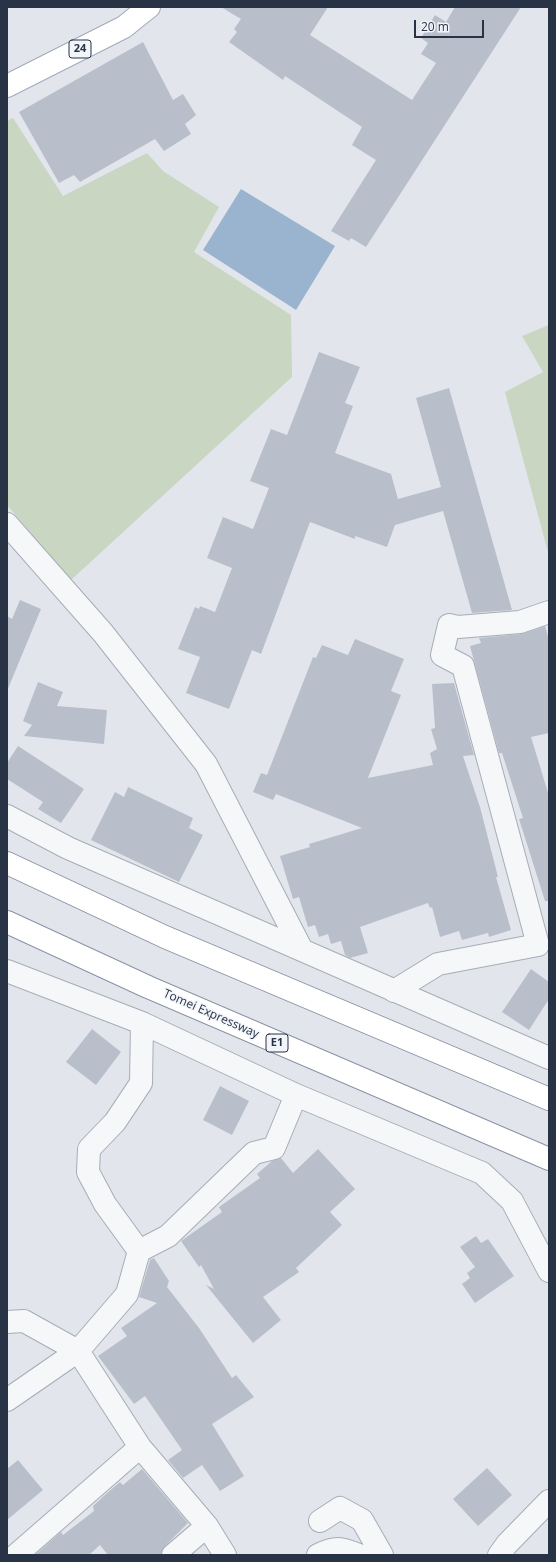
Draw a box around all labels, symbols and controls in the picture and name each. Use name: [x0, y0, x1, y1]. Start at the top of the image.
scale bar: [416, 12, 486, 38]
text: 20 m: [421, 18, 449, 35]
road number: 24: [69, 40, 91, 58]
street label: Tomei Expressway: [161, 986, 261, 1042]
road number: E1: [266, 1034, 288, 1052]

